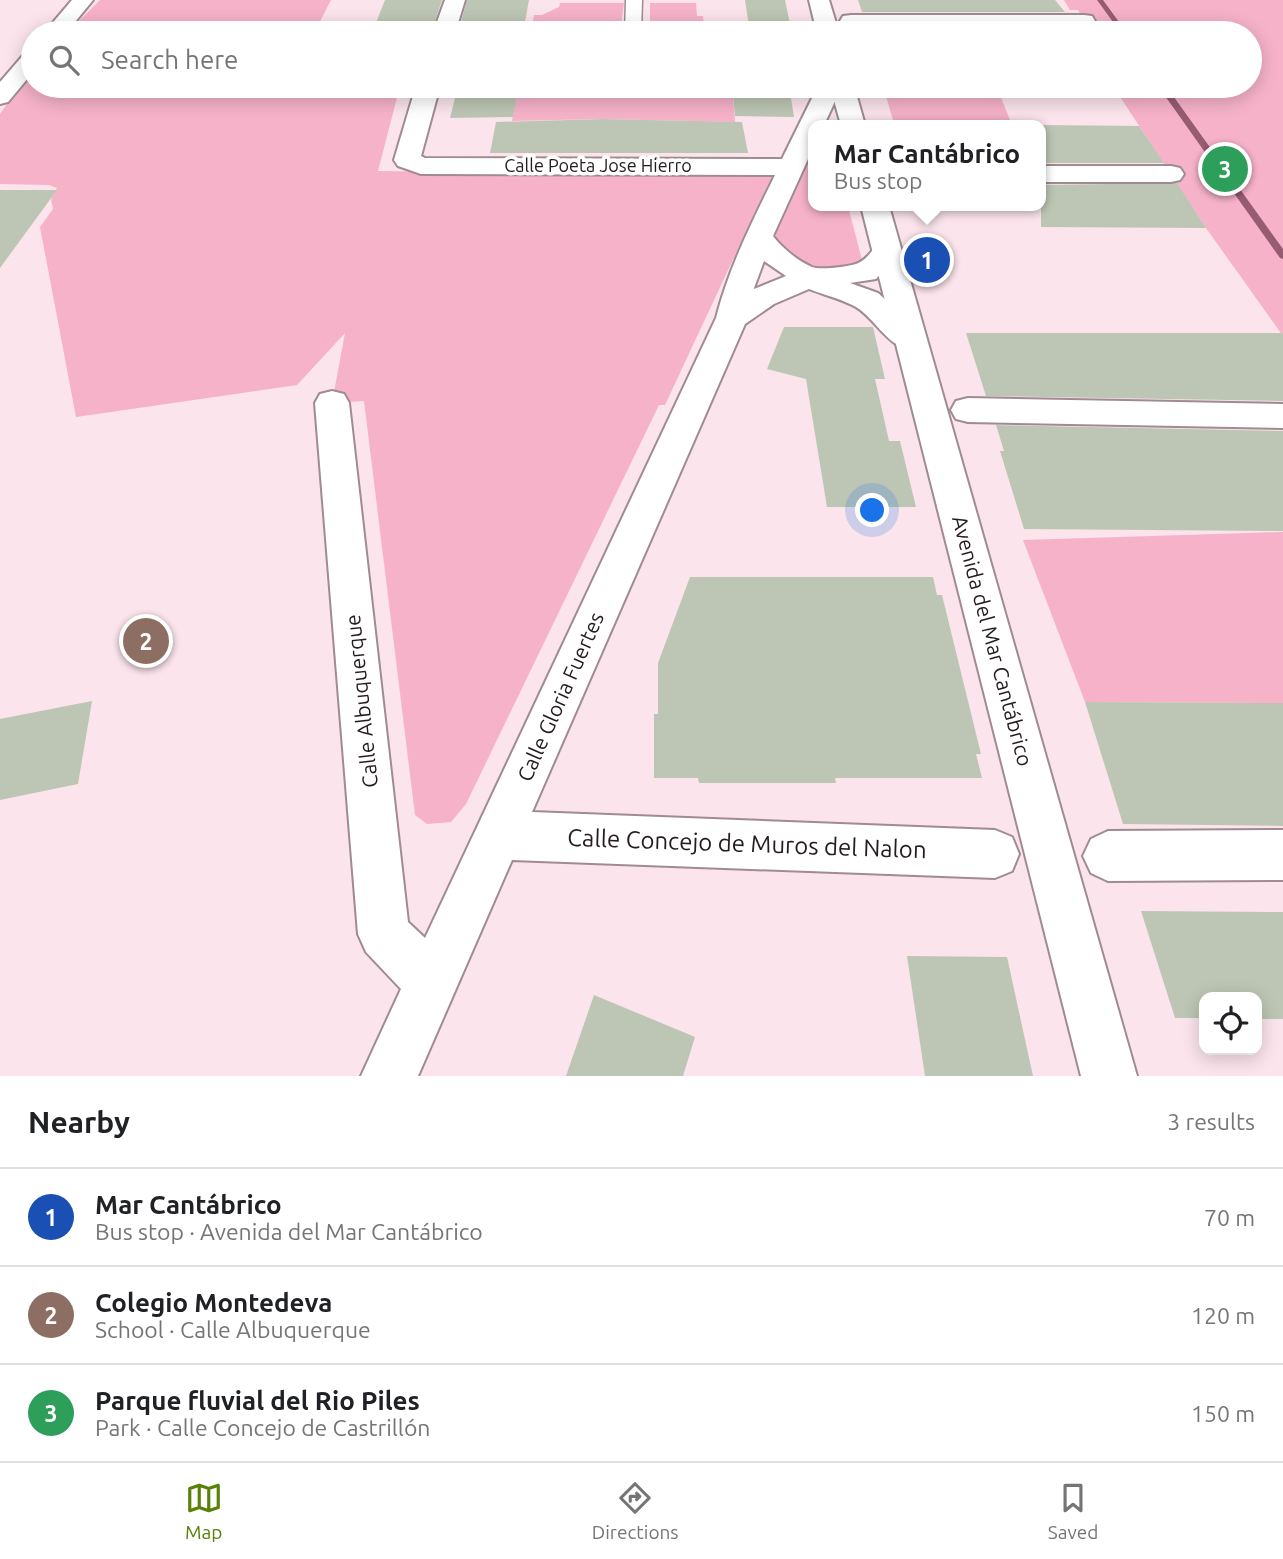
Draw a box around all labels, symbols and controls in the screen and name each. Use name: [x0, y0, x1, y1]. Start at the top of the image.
search box: [21, 21, 1262, 98]
icon: search: [45, 41, 83, 79]
text: Search here: [101, 45, 238, 74]
popup: [808, 120, 1046, 211]
text: Mar Cantábrico: [834, 139, 1020, 168]
pin: 3: [1202, 143, 1248, 195]
street label: Calle Poeta Jose Hierro: [504, 155, 692, 175]
text: Bus stop: [834, 168, 923, 193]
pin: 1: [904, 234, 950, 286]
your location: [855, 493, 889, 527]
street label: Avenida del Mar Cantábrico: [948, 513, 1038, 769]
street label: Calle Gloria Fuertes: [512, 608, 608, 785]
street label: Calle Albuquerque: [340, 613, 382, 789]
pin: 2: [123, 615, 169, 667]
street label: Calle Concejo de Muros del Nalon: [567, 824, 927, 863]
map controls: [1199, 992, 1262, 1055]
button: locate: [1199, 992, 1262, 1055]
text: Nearby: [28, 1105, 130, 1139]
text: 3 results: [1167, 1109, 1255, 1134]
text: Mar Cantábrico: [95, 1190, 282, 1219]
text: 1: [45, 1205, 57, 1230]
text: 70 m: [1204, 1205, 1255, 1230]
text: Bus stop · Avenida del Mar Cantábrico: [95, 1219, 483, 1244]
text: Colegio Montedeva: [95, 1288, 332, 1317]
text: 2: [45, 1303, 57, 1328]
text: 120 m: [1191, 1303, 1255, 1328]
text: School · Calle Albuquerque: [95, 1317, 371, 1342]
text: Parque fluvial del Rio Piles: [95, 1386, 420, 1415]
text: 3: [45, 1401, 57, 1426]
text: 150 m: [1191, 1401, 1255, 1426]
text: Park · Calle Concejo de Castrillón: [95, 1415, 430, 1440]
tab: Map: [185, 1479, 223, 1543]
tab: Directions: [592, 1479, 679, 1543]
tab: Saved: [1048, 1479, 1098, 1543]

